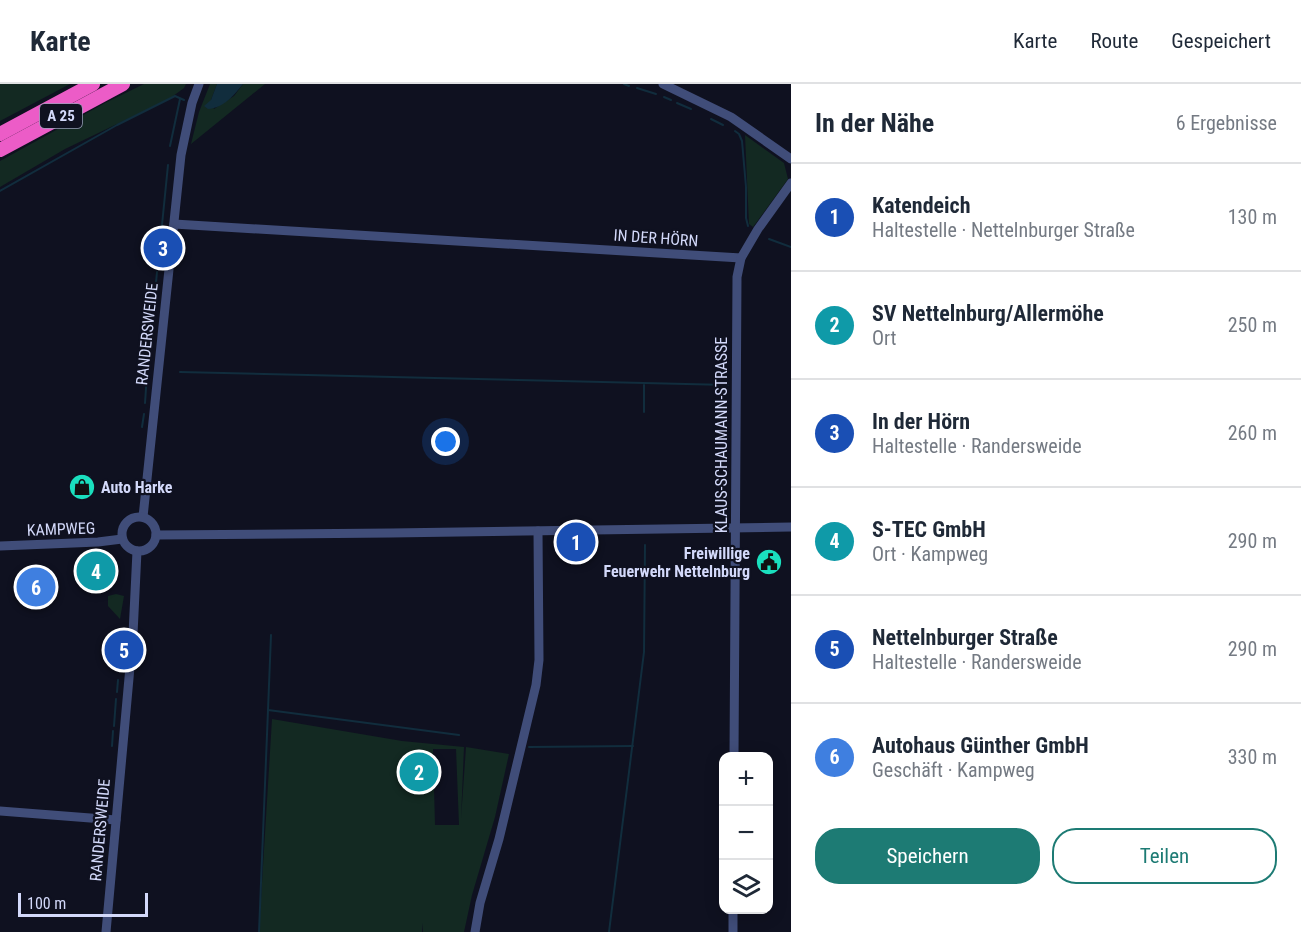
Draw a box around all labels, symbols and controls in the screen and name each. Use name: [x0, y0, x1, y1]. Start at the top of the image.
text: Karte: [30, 25, 91, 58]
text: Karte: [1013, 29, 1057, 53]
text: Route: [1090, 29, 1138, 53]
text: Gespeichert: [1171, 29, 1271, 53]
road number: A 25: [40, 104, 82, 128]
text: In der Nähe: [815, 108, 934, 138]
text: 6 Ergebnisse: [1176, 111, 1277, 135]
text: Katendeich: [872, 193, 971, 218]
text: 1: [829, 205, 840, 229]
text: 130 m: [1228, 205, 1277, 229]
text: Haltestelle · Nettelnburger Straße: [872, 218, 1135, 242]
pin: 3: [144, 226, 182, 270]
street label: IN DER HÖRN: [613, 226, 699, 250]
street label: RANDERSWEIDE: [132, 282, 162, 386]
text: SV Nettelnburg/Allermöhe: [872, 301, 1104, 326]
text: 2: [829, 313, 840, 337]
text: 250 m: [1228, 313, 1277, 337]
text: Ort: [872, 326, 897, 350]
street label: KLAUS-SCHAUMANN-STRASSE: [712, 337, 731, 533]
text: In der Hörn: [872, 409, 970, 434]
text: 3: [829, 421, 840, 445]
text: 260 m: [1228, 421, 1277, 445]
your location: [431, 427, 460, 456]
text: Haltestelle · Randersweide: [872, 434, 1082, 458]
shop icon: Auto Harke: [67, 472, 97, 502]
place label: Auto Harke: [101, 478, 173, 497]
text: S-TEC GmbH: [872, 517, 986, 542]
street label: KAMPWEG: [26, 518, 96, 540]
pin: 1: [556, 520, 596, 564]
text: 4: [829, 529, 840, 553]
text: 290 m: [1228, 529, 1277, 553]
text: Ort · Kampweg: [872, 542, 988, 566]
place label: Freiwillige Feuerwehr Nettelnburg: [603, 544, 750, 581]
public building icon: Freiwillige Feuerwehr Nettelnburg: [754, 547, 784, 577]
pin: 4: [76, 548, 116, 594]
pin: 6: [16, 564, 56, 610]
text: Nettelnburger Straße: [872, 625, 1058, 650]
pin: 5: [104, 628, 144, 672]
text: 5: [829, 637, 840, 661]
text: 290 m: [1228, 637, 1277, 661]
text: Haltestelle · Randersweide: [872, 650, 1082, 674]
text: Autohaus Günther GmbH: [872, 733, 1089, 758]
text: 6: [829, 745, 840, 769]
text: 330 m: [1228, 745, 1277, 769]
pin: 2: [400, 750, 438, 794]
map controls: [719, 752, 773, 914]
button: +: [719, 752, 773, 806]
text: Geschäft · Kampweg: [872, 758, 1035, 782]
street label: RANDERSWEIDE: [86, 778, 114, 882]
button: −: [719, 806, 773, 860]
button: Speichern: [815, 828, 1040, 884]
button: Teilen: [1052, 828, 1277, 884]
button: layers: [719, 860, 773, 914]
scale bar: [18, 890, 148, 918]
text: 100 m: [27, 894, 66, 913]

